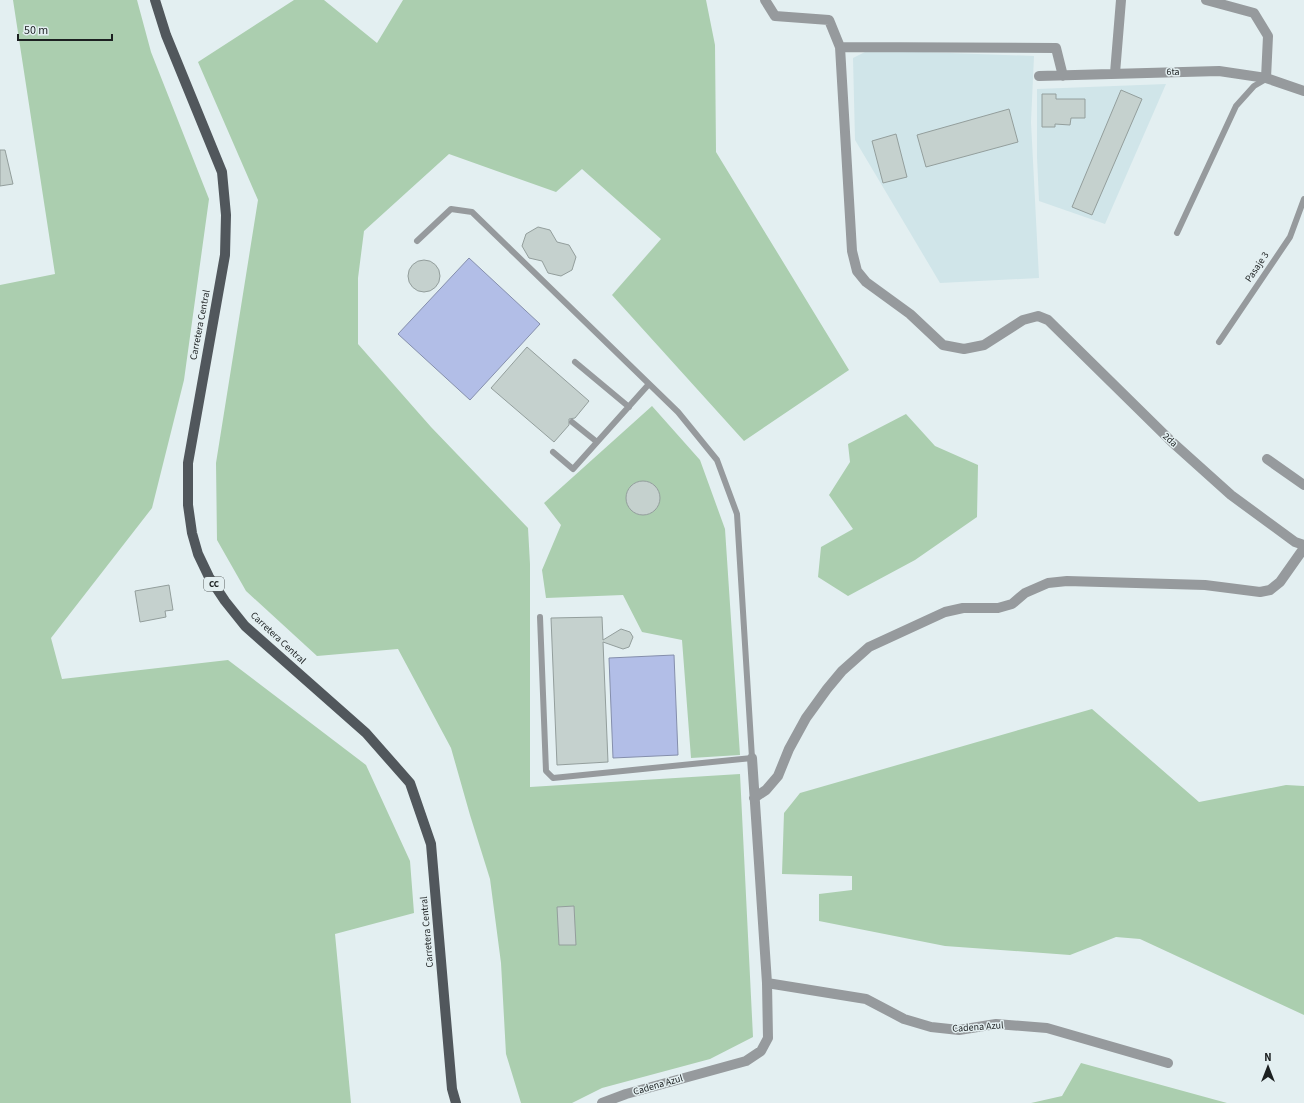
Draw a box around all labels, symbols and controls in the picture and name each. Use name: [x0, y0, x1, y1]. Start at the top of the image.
scale bar: [18, 16, 112, 42]
text: 50 m: [24, 22, 48, 39]
street label: 6ta: [1166, 65, 1180, 79]
street label: Pasaje 3: [1242, 249, 1272, 285]
street label: Carretera Central: [186, 288, 214, 361]
street label: 2da: [1160, 430, 1180, 450]
road number: CC: [204, 577, 224, 591]
street label: Carretera Central: [247, 609, 309, 668]
street label: Carretera Central: [417, 895, 437, 968]
street label: Cadena Azul: [952, 1018, 1005, 1036]
north arrow: [1248, 1047, 1288, 1087]
text: N: [1264, 1050, 1272, 1065]
street label: Cadena Azul: [631, 1071, 685, 1099]

